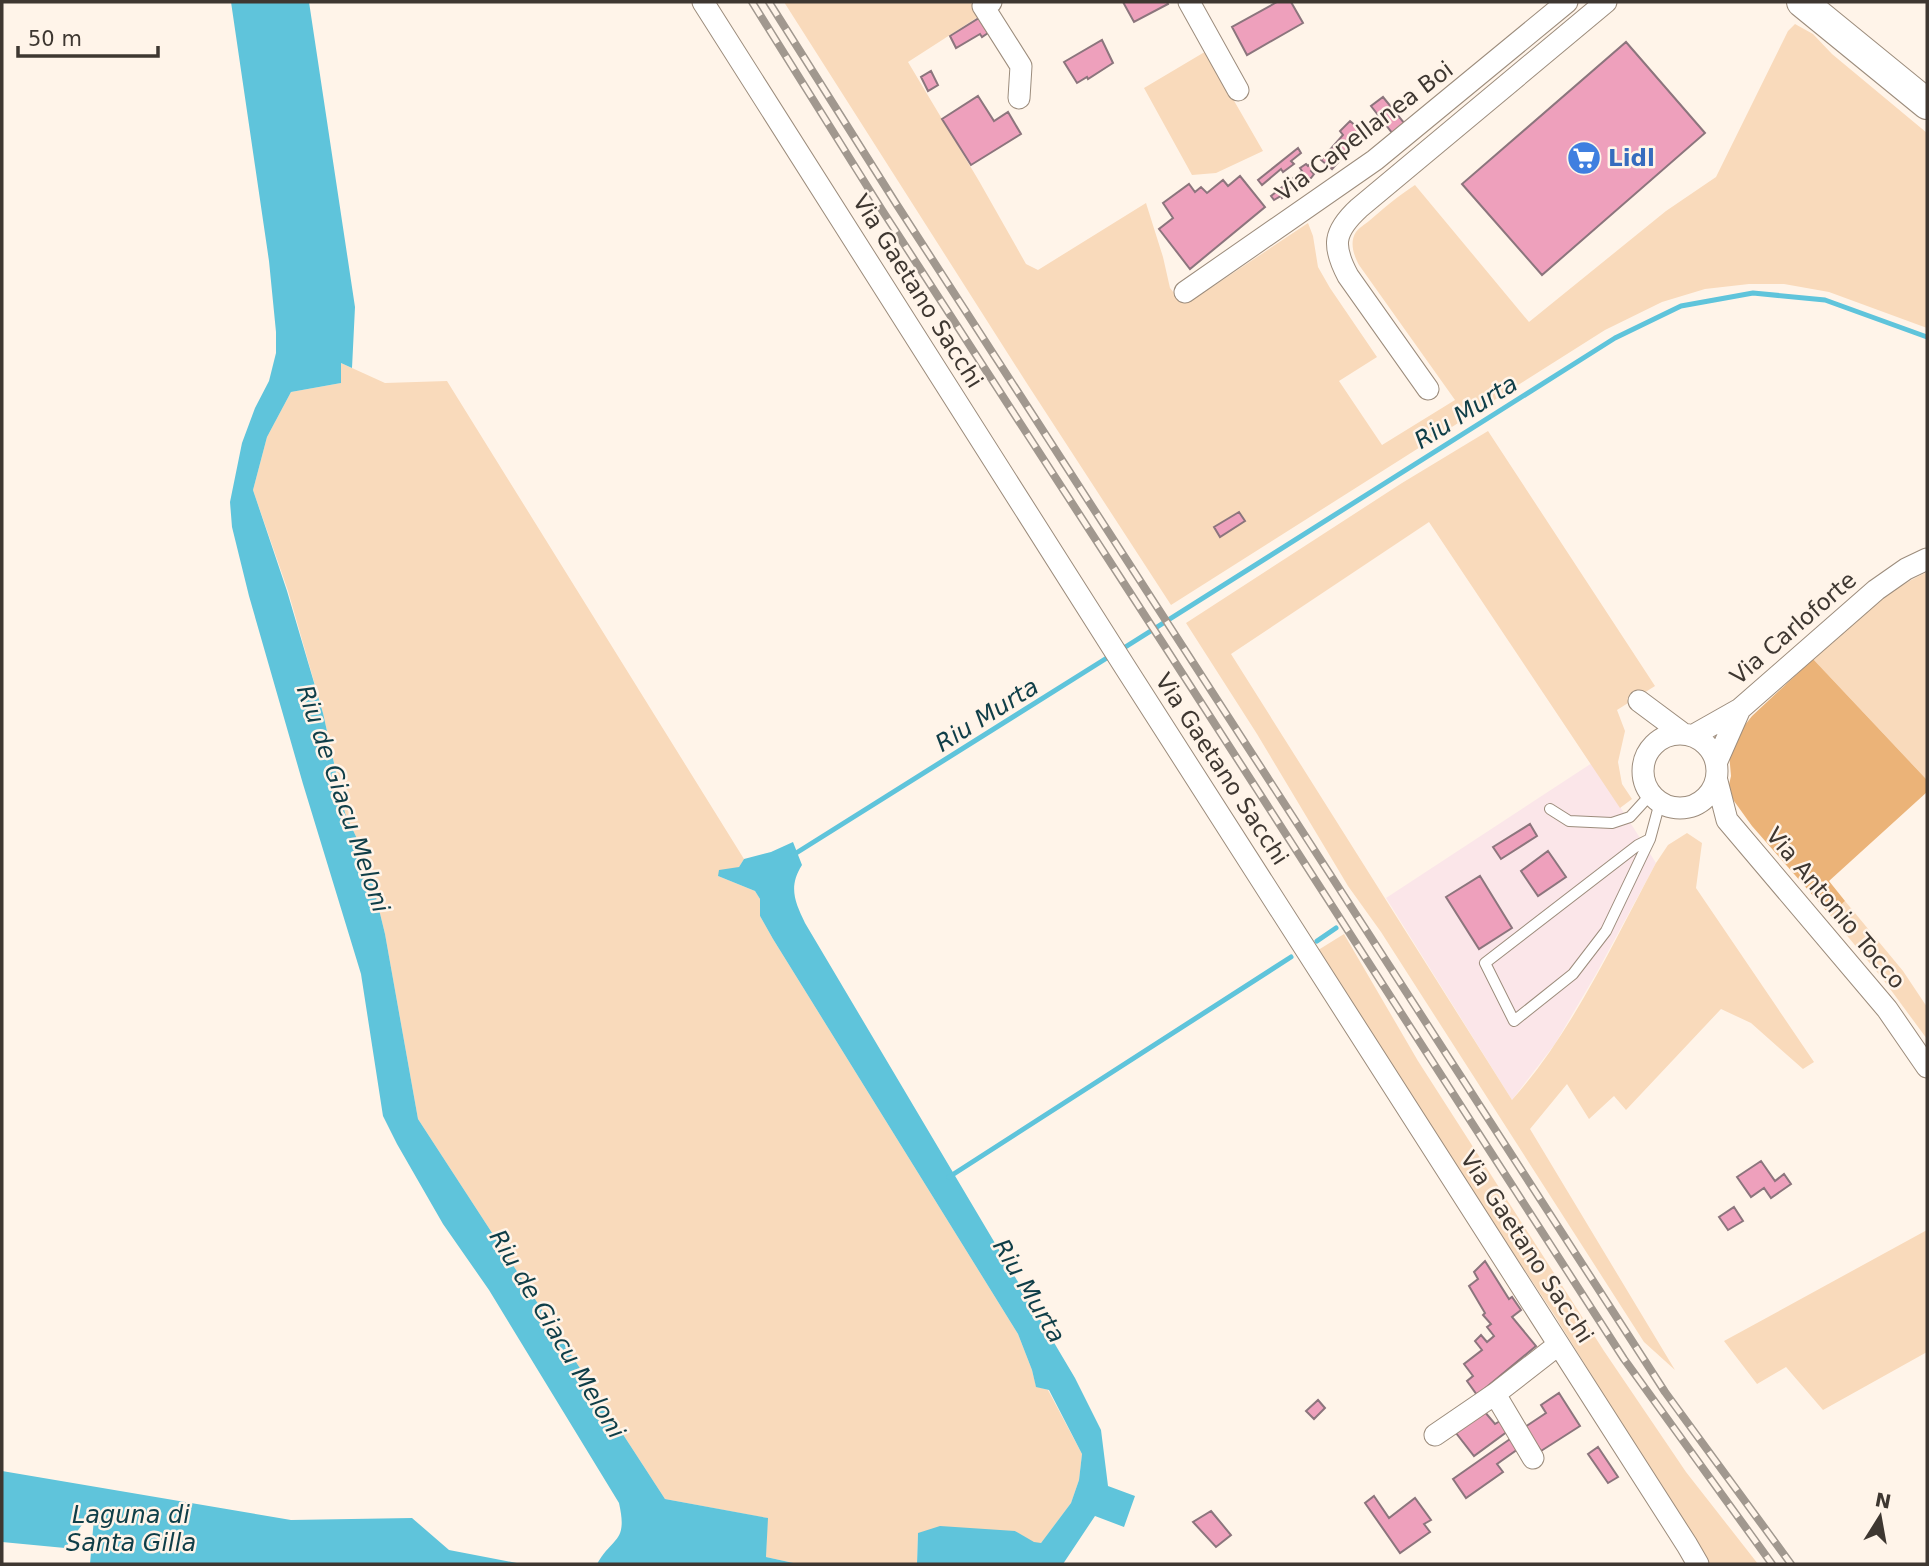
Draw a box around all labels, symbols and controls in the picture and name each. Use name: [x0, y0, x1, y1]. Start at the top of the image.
scale bar: [18, 14, 158, 58]
text: 50 m: [28, 27, 82, 51]
street label: Via Capellanea Boi: [1270, 56, 1458, 206]
supermarket icon: Lidl: [1565, 139, 1603, 177]
place label: Lidl: [1608, 145, 1655, 171]
street label: Via Gaetano Sacchi: [848, 190, 988, 392]
water label: Riu Murta: [1409, 369, 1523, 455]
street label: Via Carloforte: [1725, 566, 1861, 690]
street label: Via Gaetano Sacchi: [1150, 668, 1294, 870]
water label: Riu Murta: [930, 672, 1044, 758]
water label: Riu de Giacu Meloni: [291, 682, 395, 917]
street label: Via Antonio Tocco: [1761, 822, 1911, 994]
street label: Via Gaetano Sacchi: [1455, 1146, 1599, 1348]
water label: Riu de Giacu Meloni: [484, 1225, 631, 1444]
water label: Riu Murta: [987, 1234, 1071, 1348]
north arrow: [1845, 1482, 1915, 1552]
text: N: [1873, 1488, 1893, 1513]
water label: Laguna di Santa Gilla: [66, 1501, 196, 1557]

